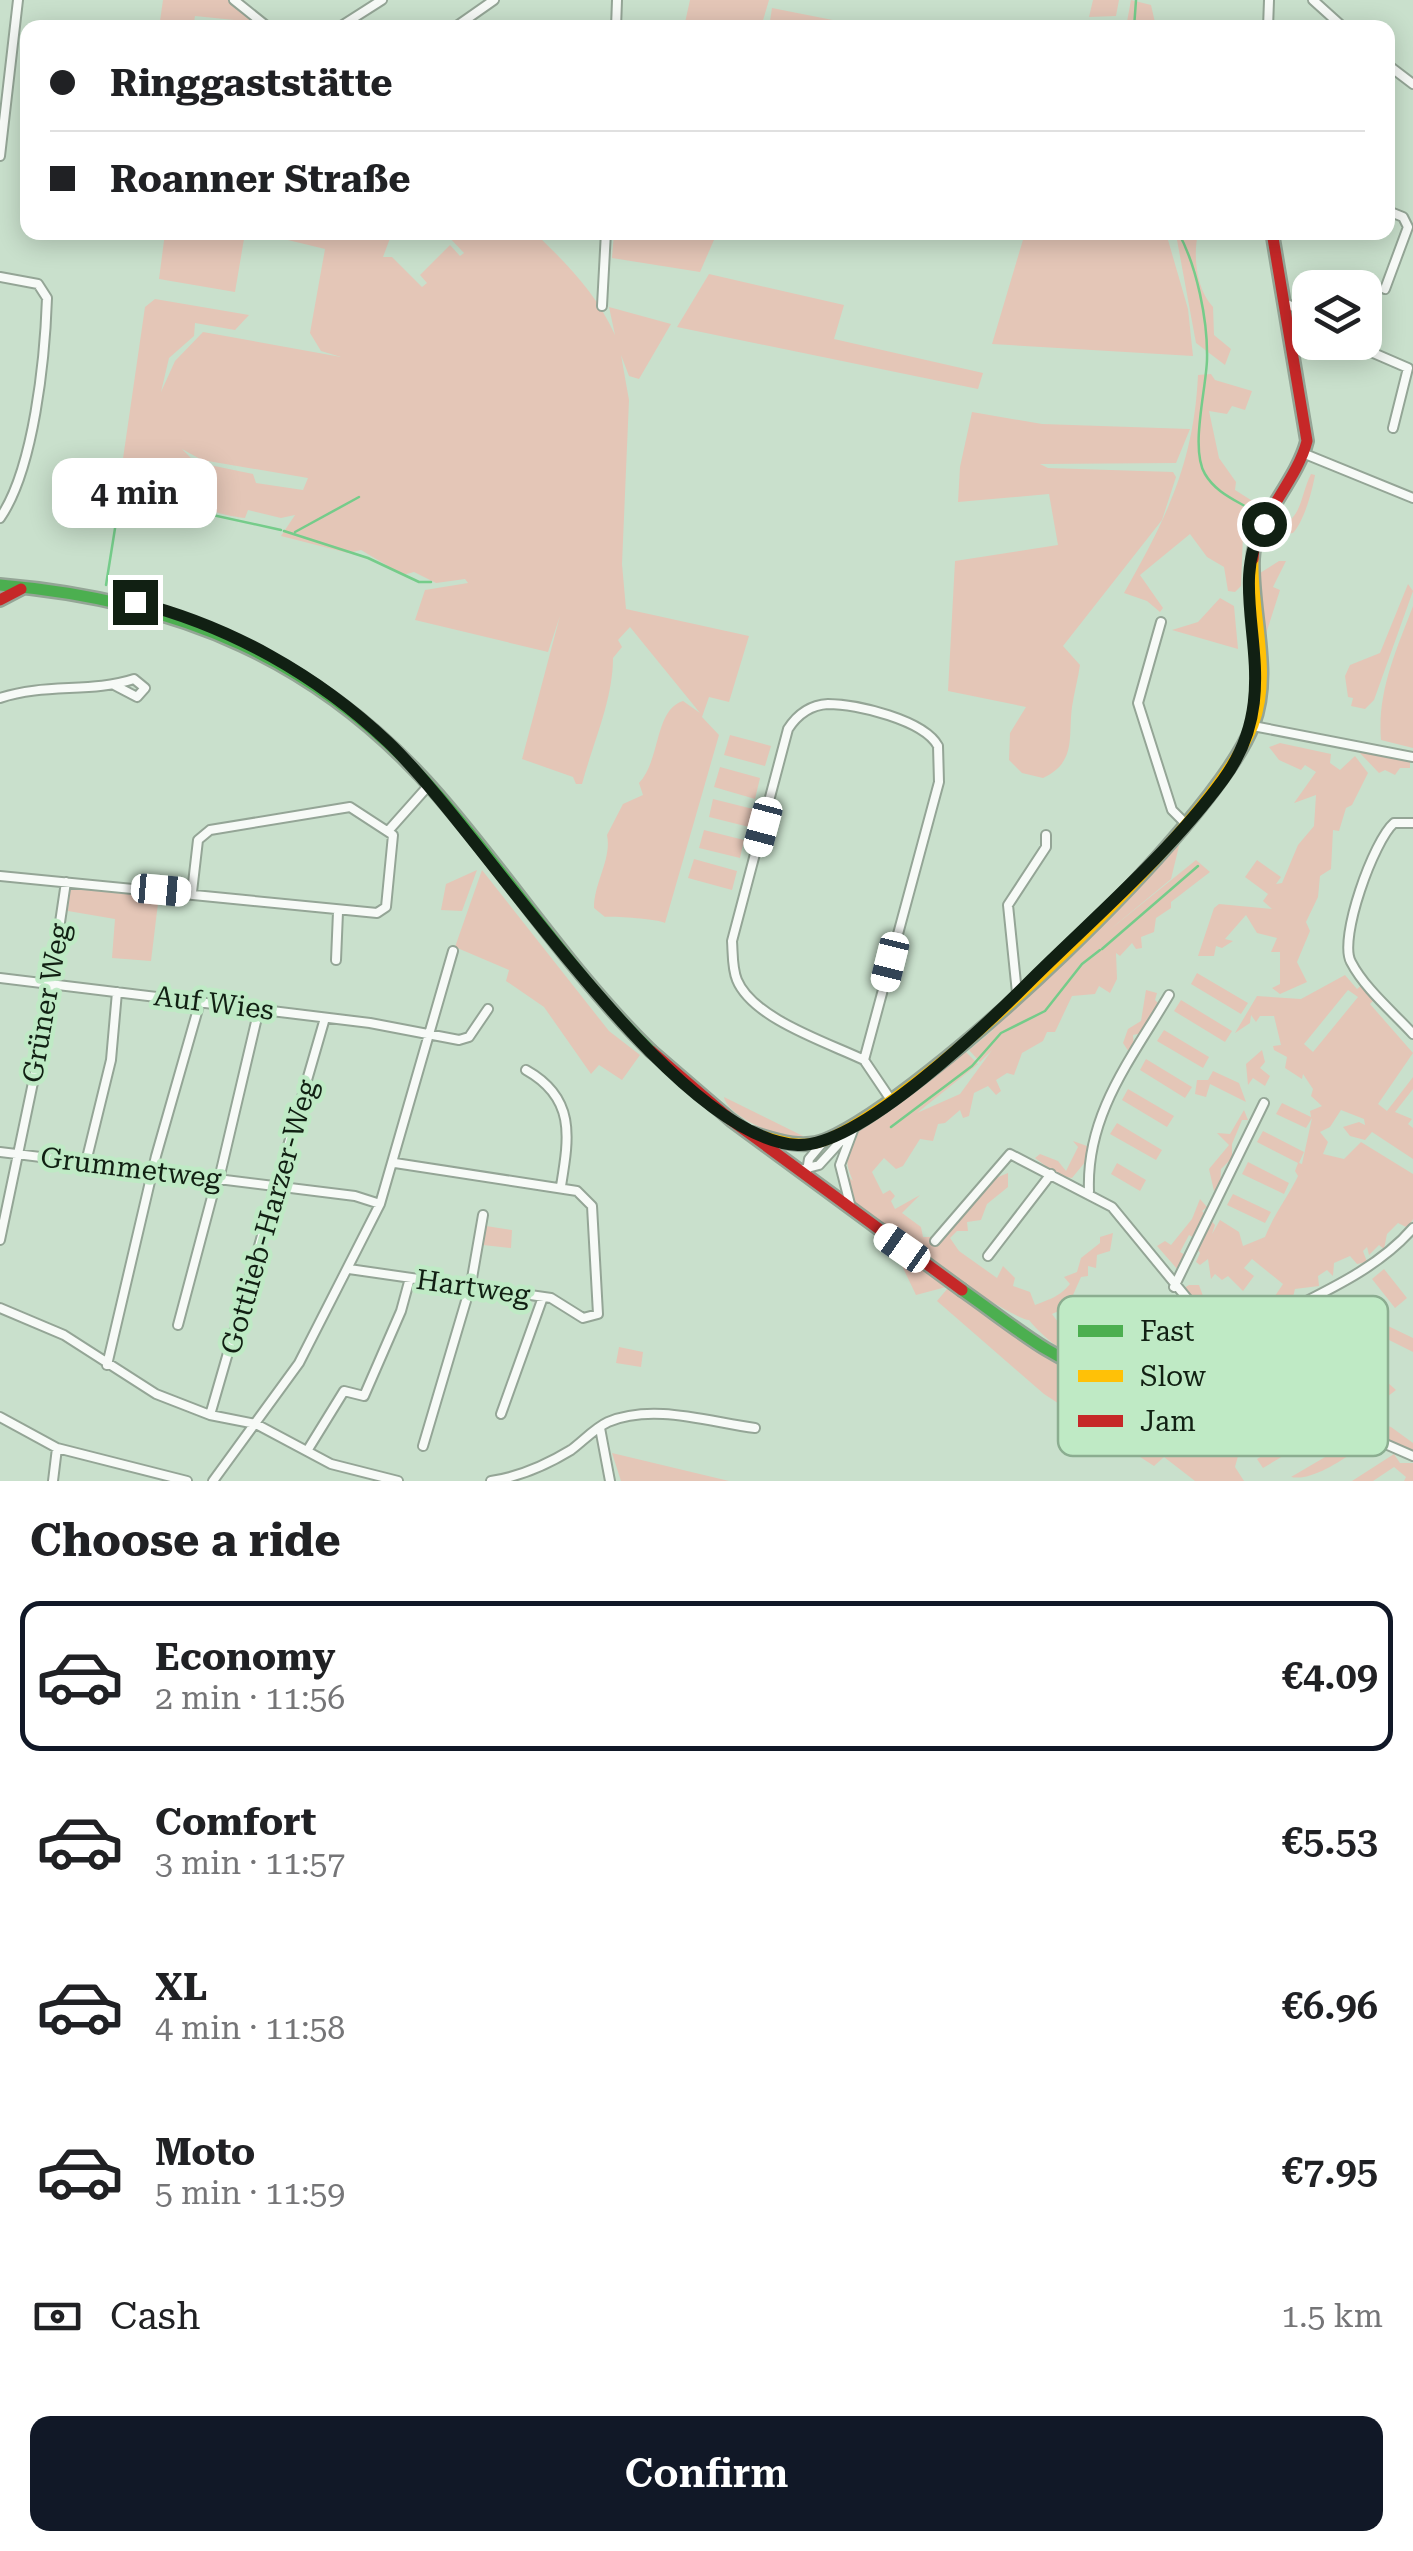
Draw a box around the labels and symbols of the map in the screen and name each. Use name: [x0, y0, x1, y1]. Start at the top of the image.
callout: 4 min: [52, 457, 218, 527]
route start: [1242, 502, 1287, 547]
route end: [113, 580, 158, 625]
car: [741, 794, 785, 860]
car: [130, 872, 192, 908]
street label: Grüner Weg: [16, 921, 76, 1085]
car: [868, 929, 912, 995]
street label: Auf Wies: [152, 979, 276, 1027]
street label: Gottlieb-Harzer-Weg: [214, 1076, 324, 1358]
street label: Grummetweg: [39, 1141, 223, 1195]
car: [869, 1219, 935, 1277]
street label: Hartweg: [414, 1263, 532, 1311]
legend: [1058, 1296, 1388, 1456]
text: Fast: [1140, 1315, 1194, 1348]
text: Slow: [1140, 1360, 1207, 1393]
text: Jam: [1140, 1405, 1196, 1438]

